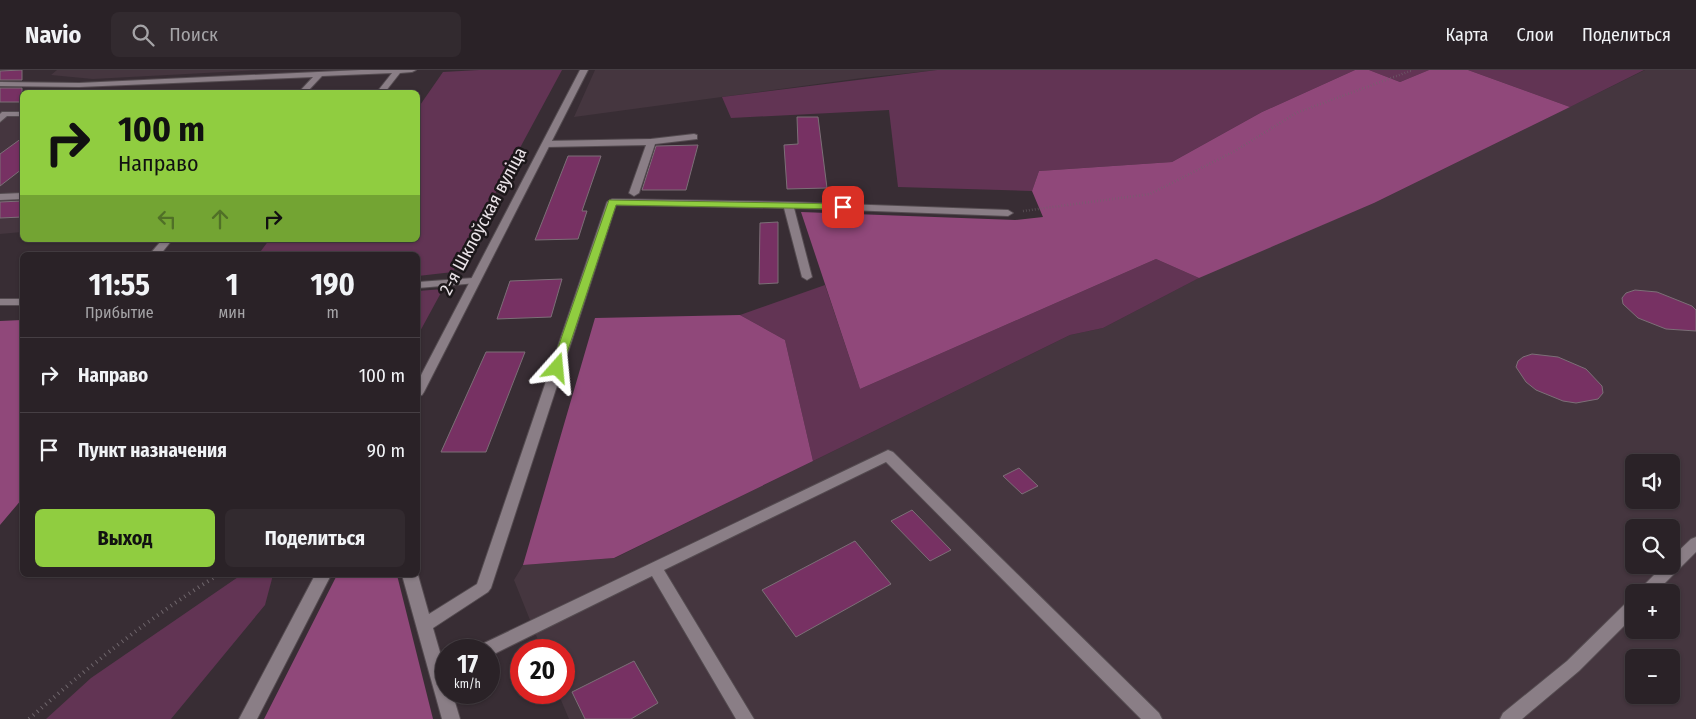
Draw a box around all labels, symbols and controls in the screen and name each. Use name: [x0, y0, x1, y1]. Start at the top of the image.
search box: [111, 12, 461, 57]
text: Navio: [25, 21, 81, 49]
icon: search: [129, 21, 157, 49]
text: Поиск: [169, 23, 218, 46]
text: Карта: [1445, 24, 1488, 46]
text: Слои: [1516, 24, 1554, 46]
text: Поделиться: [1582, 24, 1671, 46]
text: 100 m: [118, 108, 205, 150]
icon: right: [35, 110, 100, 175]
street label: 2-я Шклоўская вуліца: [435, 143, 531, 299]
text: Направо: [118, 150, 199, 177]
pin: [822, 186, 864, 228]
icon: arrive: [829, 193, 857, 221]
icon: left: [153, 205, 181, 233]
icon: ahead: [206, 205, 234, 233]
icon: right: [259, 205, 287, 233]
text: 11:55: [89, 267, 150, 303]
text: 1: [226, 267, 238, 303]
text: 190: [310, 267, 355, 303]
text: Прибытие: [85, 303, 154, 322]
text: мин: [219, 303, 245, 322]
text: m: [327, 303, 339, 322]
position arrow: [530, 341, 582, 393]
icon: right: [35, 361, 63, 389]
text: Направо: [78, 364, 148, 387]
text: 100 m: [359, 364, 405, 387]
icon: arrive: [35, 436, 63, 464]
text: Пункт назначения: [78, 439, 227, 462]
text: 90 m: [367, 439, 405, 462]
map controls: [1625, 454, 1680, 704]
button: sound: [1625, 454, 1680, 509]
button: Выход: [35, 509, 215, 567]
button: Поделиться: [225, 509, 405, 567]
button: search: [1625, 519, 1680, 574]
button: +: [1625, 584, 1680, 639]
speed limit sign: 20: [510, 639, 575, 704]
button: −: [1625, 649, 1680, 704]
text: 17: [457, 650, 478, 680]
text: km/h: [454, 677, 481, 691]

